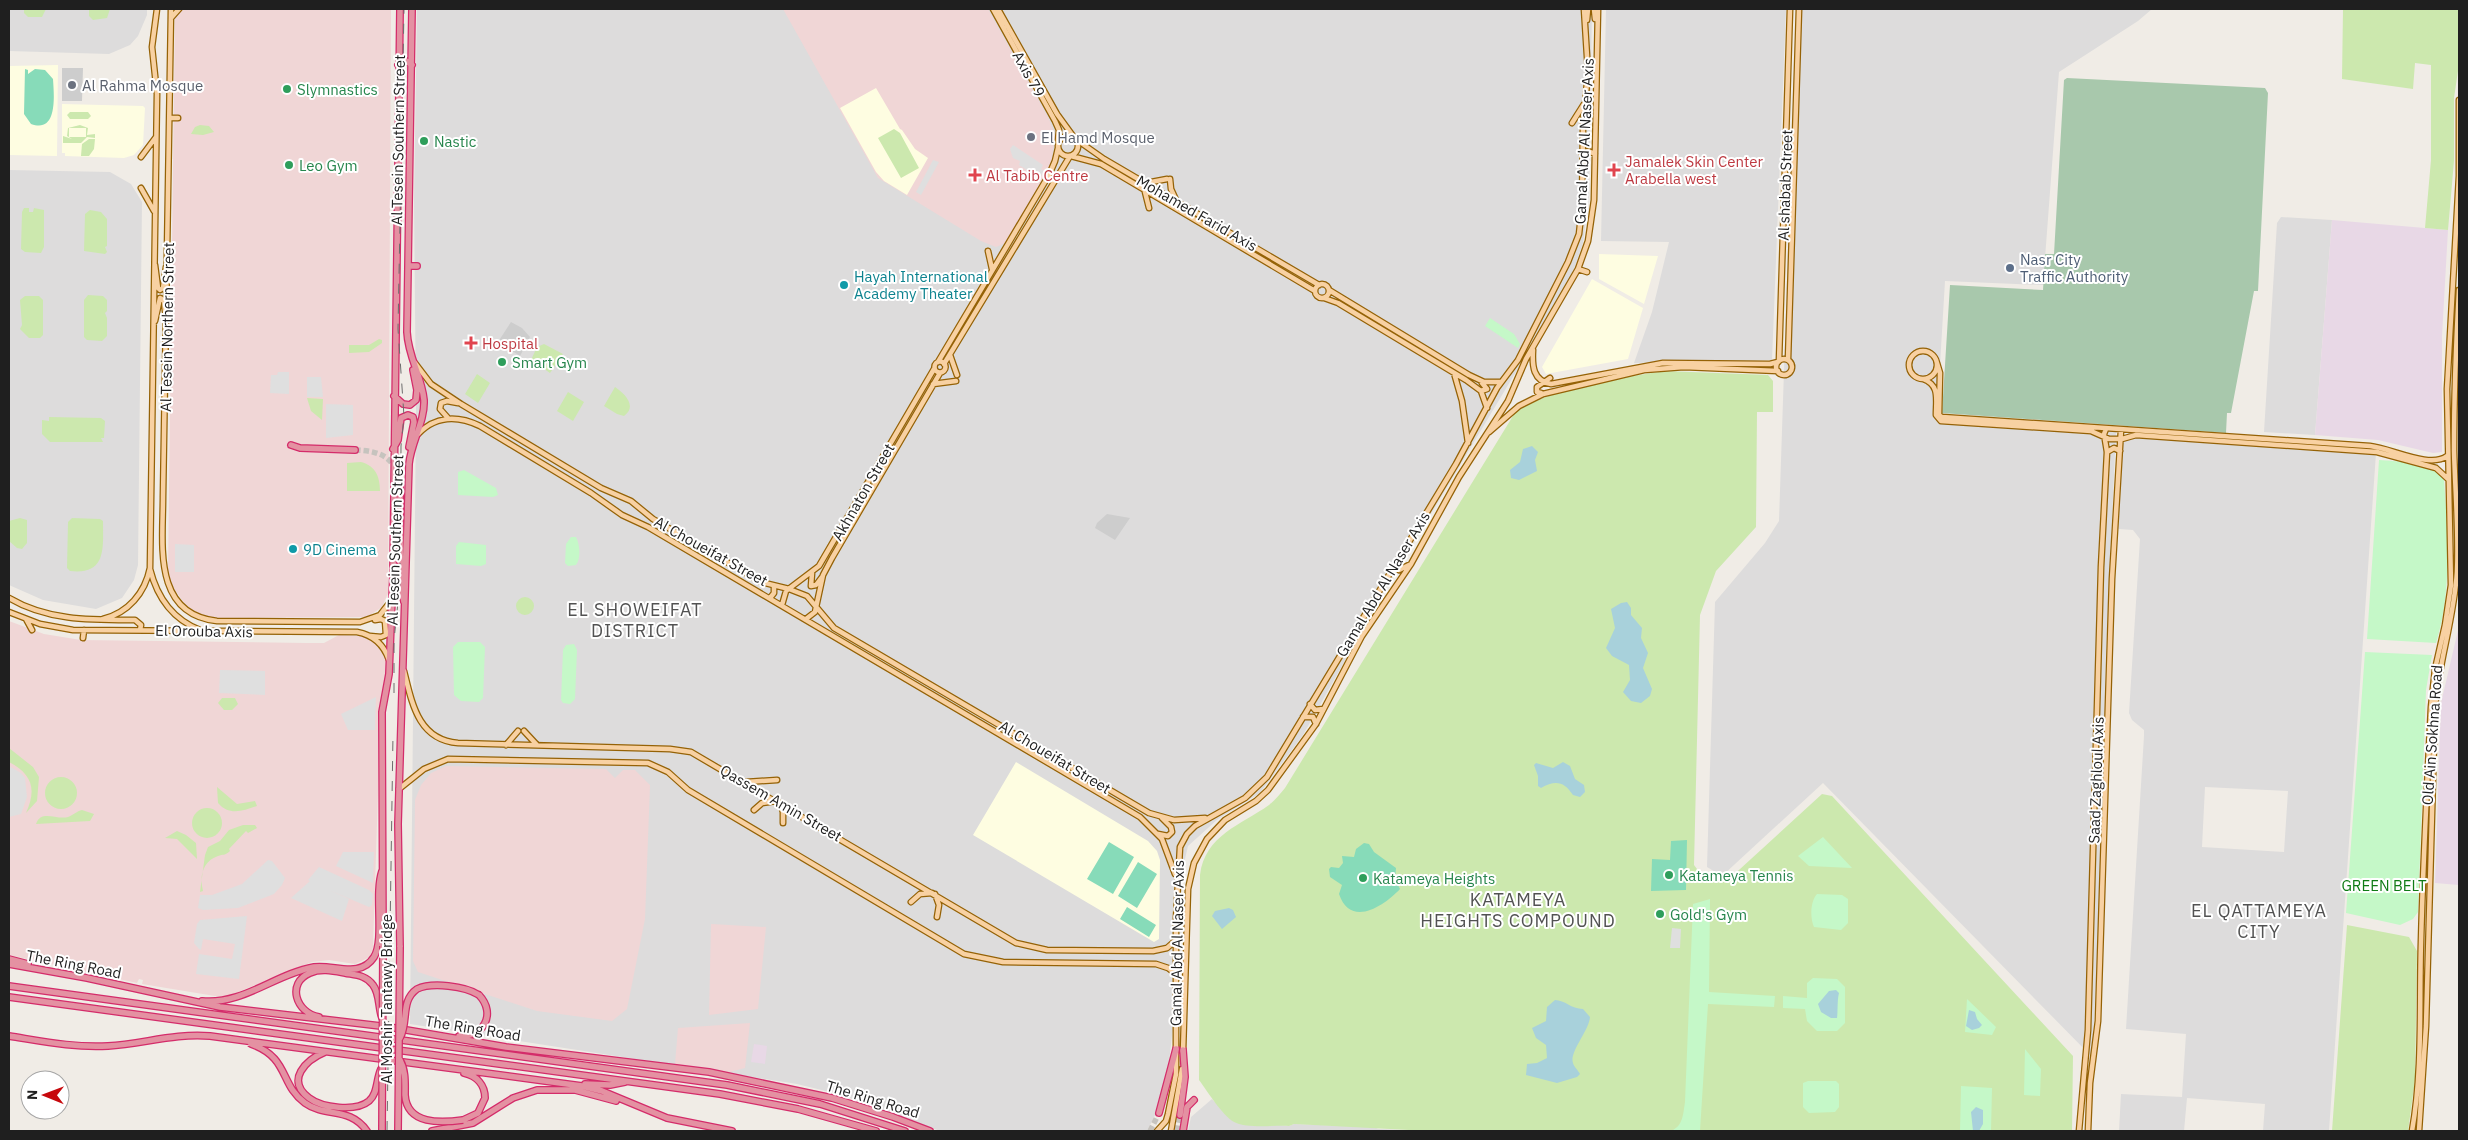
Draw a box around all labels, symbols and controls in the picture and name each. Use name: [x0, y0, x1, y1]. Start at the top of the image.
street label: Axis 79: [1009, 48, 1049, 100]
street label: Al Tesein Southern Street: [387, 54, 409, 226]
street label: Gamal Abd Al Naser Axis: [1570, 57, 1598, 225]
place label: Al Rahma Mosque: [82, 76, 203, 95]
marker: Al Rahma Mosque: [66, 79, 78, 91]
place label: Slymnastics: [297, 80, 378, 99]
marker: Slymnastics: [281, 83, 293, 95]
place label: El Hamd Mosque: [1041, 128, 1155, 147]
street label: Al shabab Street: [1774, 129, 1796, 241]
marker: El Hamd Mosque: [1025, 131, 1037, 143]
place label: Nastic: [434, 132, 477, 151]
marker: Nastic: [418, 135, 430, 147]
place label: Jamalek Skin Center Arabella west: [1625, 152, 1763, 188]
place label: Leo Gym: [299, 156, 358, 175]
marker: Leo Gym: [283, 159, 295, 171]
marker: Jamalek Skin Center Arabella west: [1607, 163, 1621, 177]
place label: Al Tabib Centre: [986, 166, 1088, 185]
marker: Al Tabib Centre: [968, 168, 982, 182]
street label: Mohamed Farid Axis: [1133, 171, 1261, 255]
street label: Al Tesein Northern Street: [156, 242, 178, 412]
place label: Nasr City Traffic Authority: [2020, 250, 2129, 286]
marker: Nasr City Traffic Authority: [2004, 262, 2016, 274]
place label: Hayah International Academy Theater: [854, 267, 988, 303]
marker: Hayah International Academy Theater: [838, 279, 850, 291]
place label: Hospital: [482, 334, 538, 353]
marker: Hospital: [464, 336, 478, 350]
place label: Smart Gym: [512, 353, 587, 372]
marker: Smart Gym: [496, 356, 508, 368]
street label: Akhnaton Street: [827, 440, 899, 544]
street label: Al Tesein Southern Street: [383, 454, 407, 626]
street label: Gamal Abd Al Naser Axis: [1332, 508, 1434, 660]
street label: Al Choueifat Street: [651, 512, 771, 590]
place label: 9D Cinema: [303, 540, 377, 559]
marker: 9D Cinema: [287, 543, 299, 555]
district label: EL SHOWEIFAT DISTRICT: [567, 598, 703, 642]
street label: El Orouba Axis: [155, 621, 253, 641]
street label: Old Ain Sokhna Road: [2418, 664, 2446, 806]
street label: Al Choueifat Street: [996, 716, 1114, 798]
street label: Saad Zaghloul Axis: [2084, 716, 2108, 844]
street label: Qassem Amin Street: [717, 760, 845, 846]
street label: Gamal Abd Al Naser Axis: [1166, 860, 1188, 1026]
place label: Katameya Tennis: [1679, 866, 1794, 885]
place label: Katameya Heights: [1373, 869, 1495, 888]
marker: Katameya Tennis: [1663, 869, 1675, 881]
marker: Katameya Heights: [1357, 872, 1369, 884]
park label: GREEN BELT: [2341, 876, 2427, 895]
district label: KATAMEYA HEIGHTS COMPOUND: [1420, 888, 1616, 932]
district label: EL QATTAMEYA CITY: [2191, 899, 2327, 943]
place label: Gold's Gym: [1670, 905, 1747, 924]
marker: Gold's Gym: [1654, 908, 1666, 920]
street label: Al Moshir Tantawy Bridge: [377, 914, 396, 1084]
street label: The Ring Road: [25, 945, 123, 983]
street label: The Ring Road: [424, 1011, 522, 1045]
north arrow: [20, 1070, 70, 1120]
street label: The Ring Road: [824, 1076, 922, 1122]
text: N: [23, 1090, 41, 1100]

